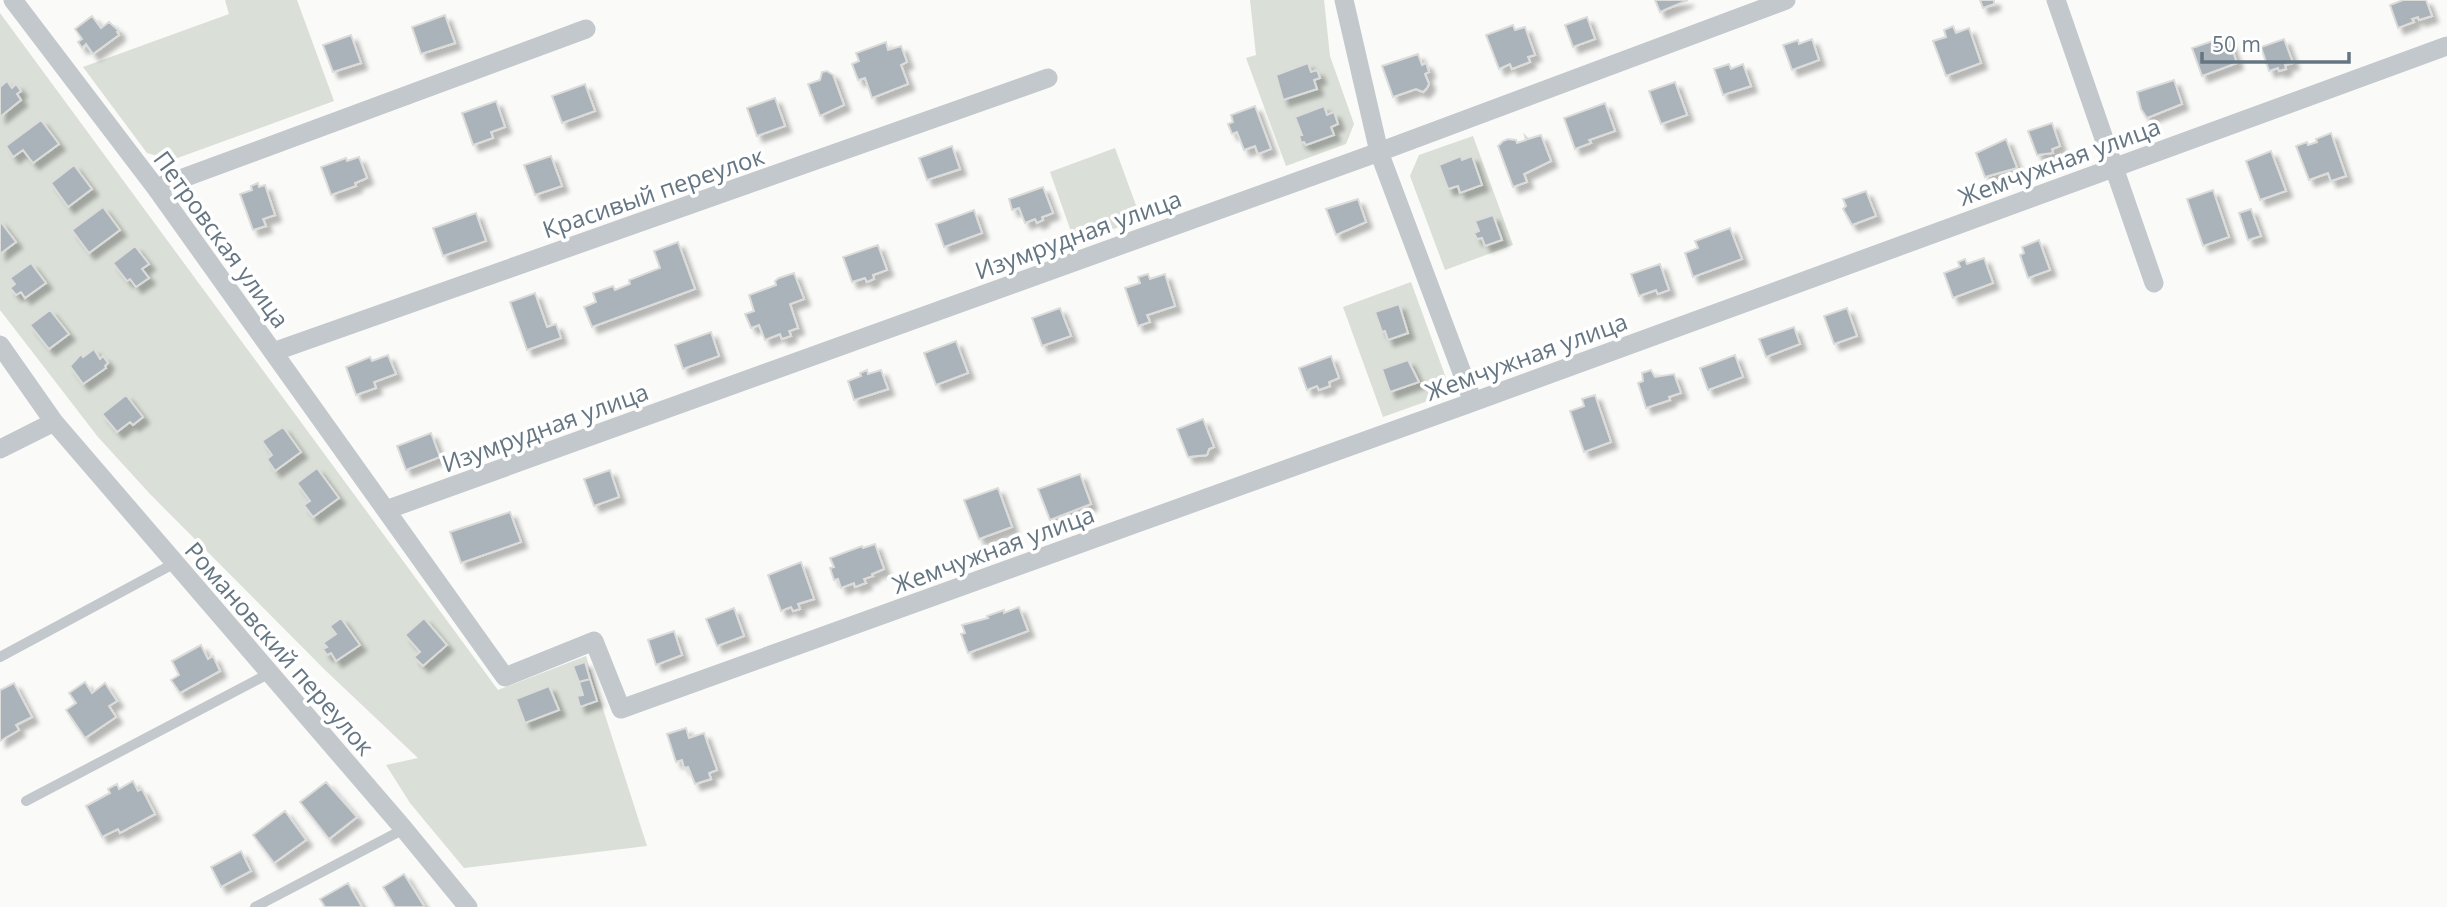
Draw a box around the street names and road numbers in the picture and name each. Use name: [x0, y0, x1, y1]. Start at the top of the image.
street label: Жемчужная улица: [1953, 109, 2165, 213]
street label: Красивый переулок: [538, 138, 769, 245]
street label: Петровская улица: [147, 144, 297, 334]
street label: Изумрудная улица: [970, 181, 1186, 287]
street label: Жемчужная улица: [1420, 304, 1632, 408]
street label: Изумрудная улица: [437, 374, 653, 480]
street label: Жемчужная улица: [887, 497, 1099, 601]
street label: Романовский переулок: [178, 534, 382, 762]

